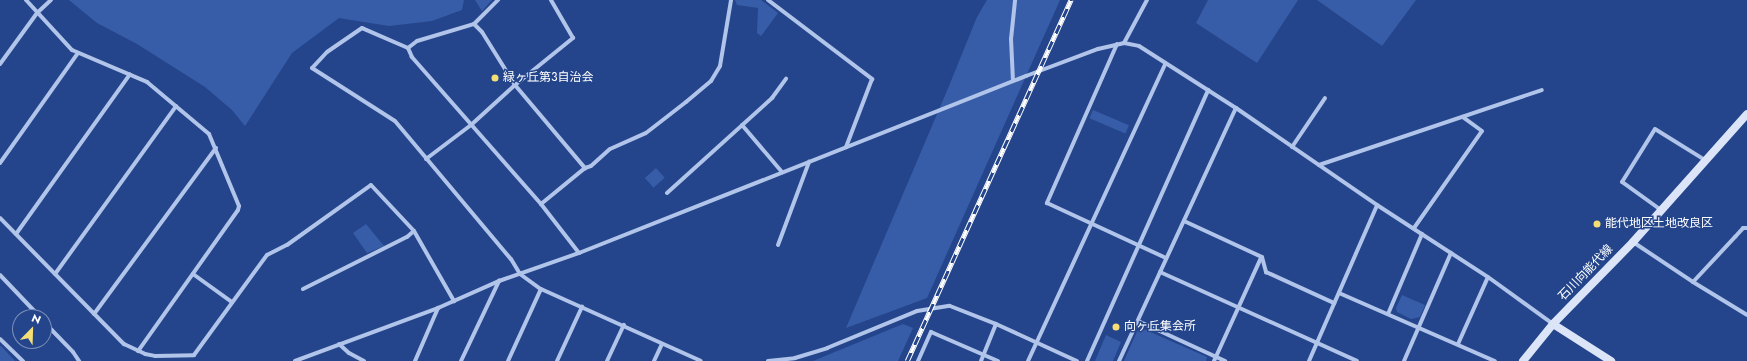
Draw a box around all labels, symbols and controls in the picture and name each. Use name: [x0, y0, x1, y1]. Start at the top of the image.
place label: 緑ヶ丘第3自治会: [503, 71, 594, 85]
marker: 緑ヶ丘第3自治会: [490, 73, 500, 83]
place label: 能代地区土地改良区: [1605, 217, 1713, 231]
marker: 能代地区土地改良区: [1592, 219, 1602, 229]
street label: 石川向能代線: [1556, 242, 1616, 304]
north arrow: [12, 309, 52, 349]
text: N: [29, 310, 43, 328]
place label: 向ヶ丘集会所: [1124, 320, 1196, 334]
marker: 向ヶ丘集会所: [1111, 322, 1121, 332]

